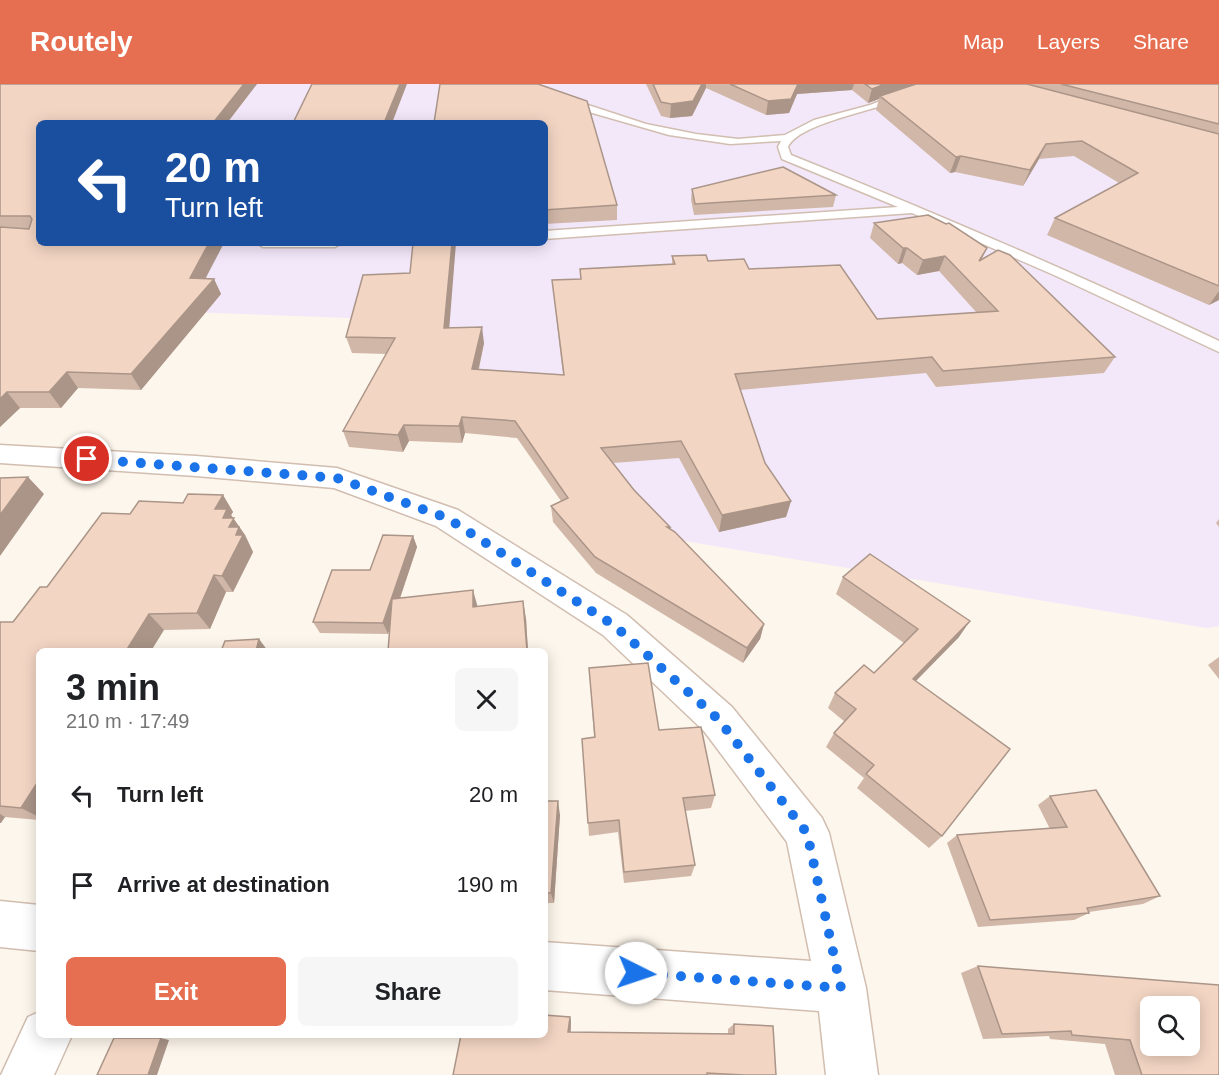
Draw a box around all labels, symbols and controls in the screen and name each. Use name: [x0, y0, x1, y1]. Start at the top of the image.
text: Routely: [30, 26, 133, 57]
text: Map: [963, 30, 1004, 53]
text: Layers: [1037, 30, 1100, 53]
text: Share: [1133, 30, 1189, 53]
icon: left: [66, 144, 144, 222]
text: 20 m: [165, 144, 261, 191]
text: Turn left: [165, 193, 263, 223]
pin: [61, 433, 112, 484]
icon: arrive: [70, 442, 103, 475]
text: 3 min: [66, 667, 160, 708]
button: close: [455, 668, 518, 731]
text: 210 m · 17:49: [66, 710, 189, 732]
icon: left: [66, 779, 99, 812]
text: Turn left: [117, 782, 203, 807]
text: 20 m: [469, 782, 518, 807]
icon: arrive: [66, 869, 99, 902]
text: Arrive at destination: [117, 872, 330, 897]
text: 190 m: [457, 872, 518, 897]
position arrow: [604, 941, 668, 1005]
button: Exit: [66, 957, 286, 1026]
button: Share: [298, 957, 518, 1026]
map controls: [1140, 996, 1200, 1056]
button: search: [1140, 996, 1200, 1056]

